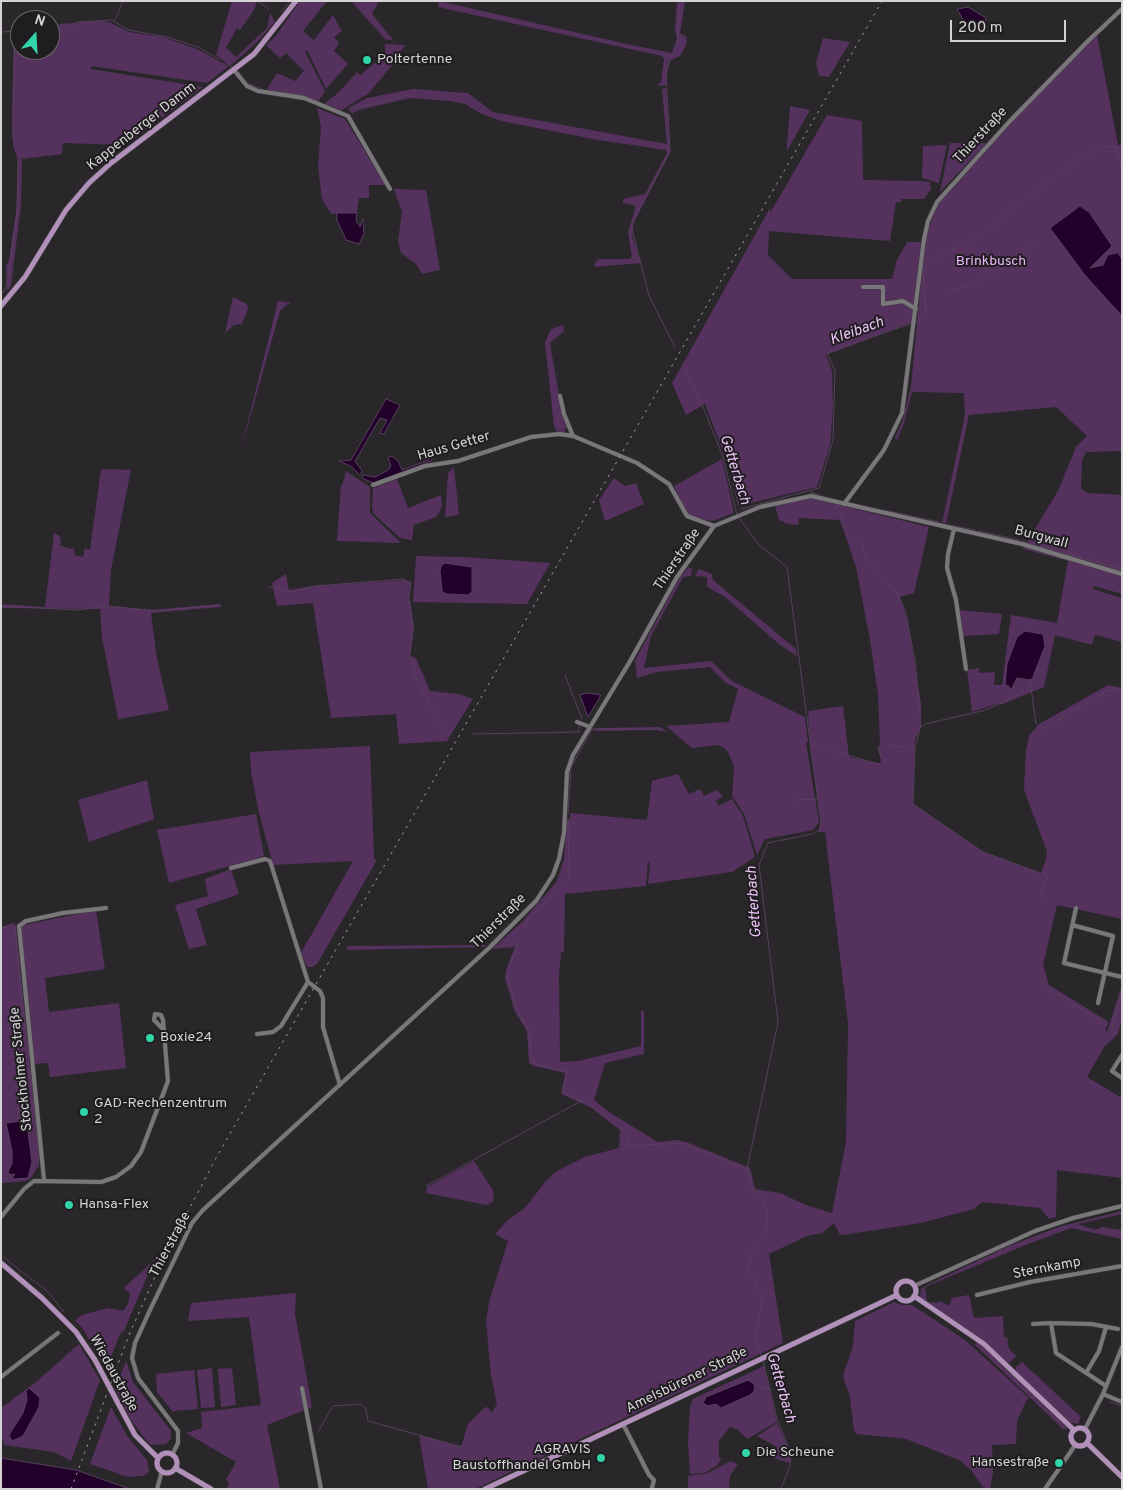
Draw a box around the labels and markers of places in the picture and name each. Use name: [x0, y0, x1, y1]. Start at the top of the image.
place label: Poltertenne: [377, 52, 452, 68]
marker: Poltertenne: [361, 54, 373, 66]
place label: Boxie24: [160, 1030, 212, 1046]
marker: Boxie24: [144, 1032, 156, 1044]
place label: GAD-Rechenzentrum 2: [94, 1096, 227, 1128]
marker: GAD-Rechenzentrum 2: [78, 1106, 90, 1118]
place label: Hansa-Flex: [79, 1197, 149, 1213]
marker: Hansa-Flex: [63, 1199, 75, 1211]
place label: AGRAVIS Baustoffhandel GmbH: [453, 1442, 591, 1474]
place label: Die Scheune: [756, 1445, 834, 1461]
marker: Die Scheune: [740, 1447, 752, 1459]
marker: AGRAVIS Baustoffhandel GmbH: [595, 1452, 607, 1464]
place label: Hansestraße: [971, 1455, 1049, 1471]
marker: Hansestraße: [1053, 1457, 1065, 1469]

